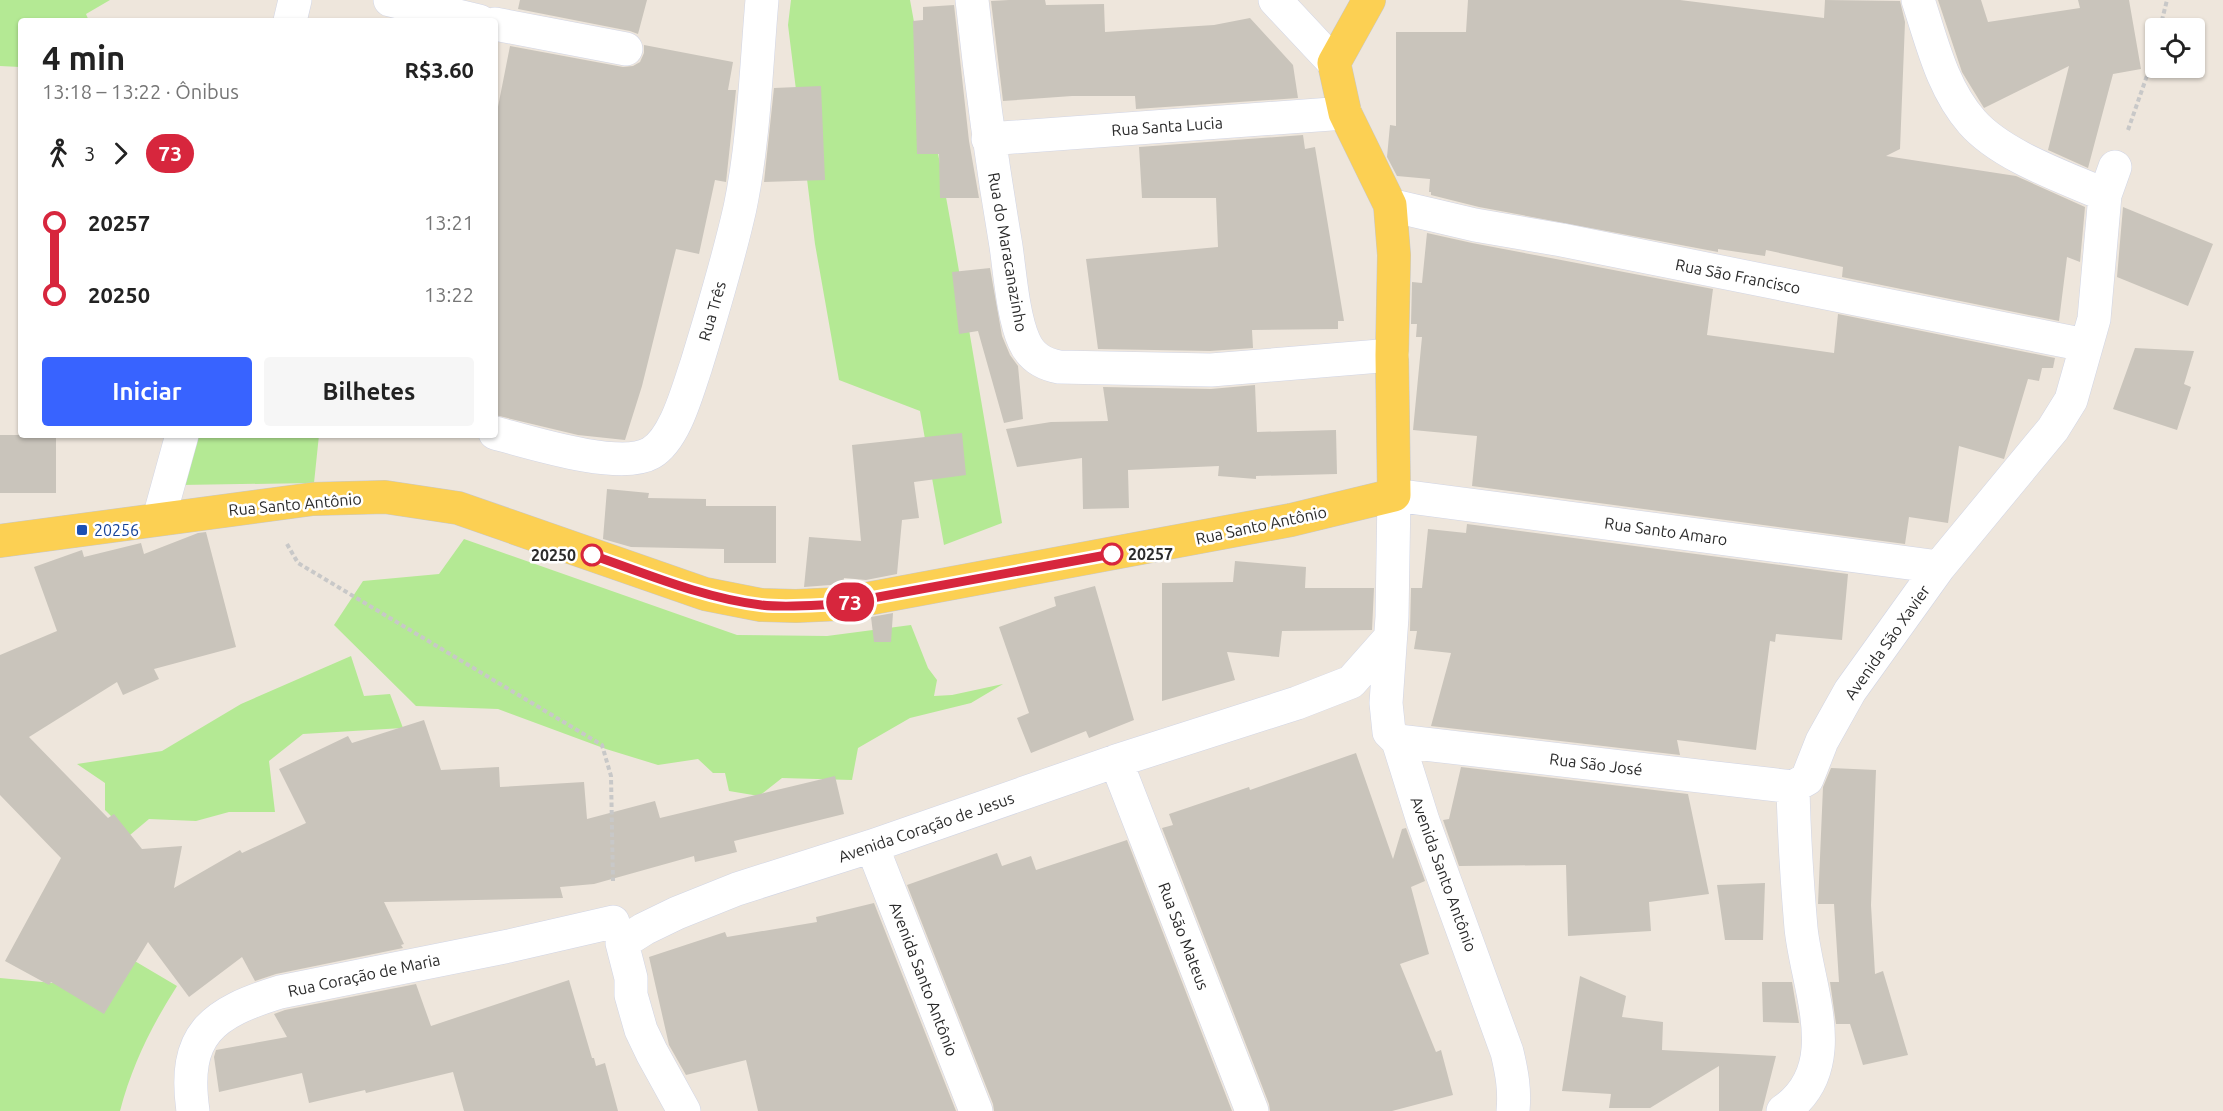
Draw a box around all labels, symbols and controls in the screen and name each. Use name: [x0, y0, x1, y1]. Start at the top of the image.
map controls: [2145, 18, 2205, 78]
button: locate: [2145, 18, 2205, 78]
text: 4 min: [42, 39, 125, 76]
text: R$3.60: [405, 57, 474, 82]
text: 13:18 – 13:22 · Ônibus: [42, 80, 239, 103]
street label: Rua Santa Lucia: [1111, 113, 1223, 139]
icon: walk: [42, 137, 75, 170]
icon: forward: [104, 137, 137, 170]
text: 73: [158, 141, 182, 165]
text: 3: [84, 142, 95, 165]
street label: Rua do Maracanazinho: [985, 171, 1031, 333]
text: 20257: [88, 210, 150, 235]
text: 13:21: [424, 211, 474, 234]
street label: Rua São Francisco: [1674, 255, 1802, 297]
street label: Rua Três: [695, 279, 729, 343]
text: 20250: [88, 282, 150, 307]
text: 13:22: [424, 283, 474, 306]
button: Iniciar: [42, 357, 252, 426]
button: Bilhetes: [264, 357, 474, 426]
street label: Rua Santo Antônio: [228, 489, 362, 519]
street label: Rua Santo Antônio: [1194, 502, 1328, 548]
street label: Rua Santo Amaro: [1603, 513, 1729, 549]
place label: 20256: [94, 521, 139, 539]
marker: 20256: [75, 523, 89, 537]
marker: 20257: [1101, 543, 1123, 565]
marker: 20250: [581, 544, 603, 566]
place label: 20257: [1128, 545, 1173, 563]
place label: 20250: [531, 546, 576, 564]
street label: Avenida São Xavier: [1841, 581, 1933, 703]
line badge: 73: [823, 582, 877, 622]
text: 73: [838, 590, 862, 614]
street label: Rua São José: [1548, 749, 1644, 779]
street label: Avenida Coração de Jesus: [836, 788, 1016, 866]
street label: Avenida Santo Antônio: [1408, 794, 1480, 954]
street label: Rua São Mateus: [1155, 880, 1213, 992]
street label: Avenida Santo Antônio: [886, 899, 962, 1059]
street label: Rua Coração de Maria: [286, 950, 442, 1000]

